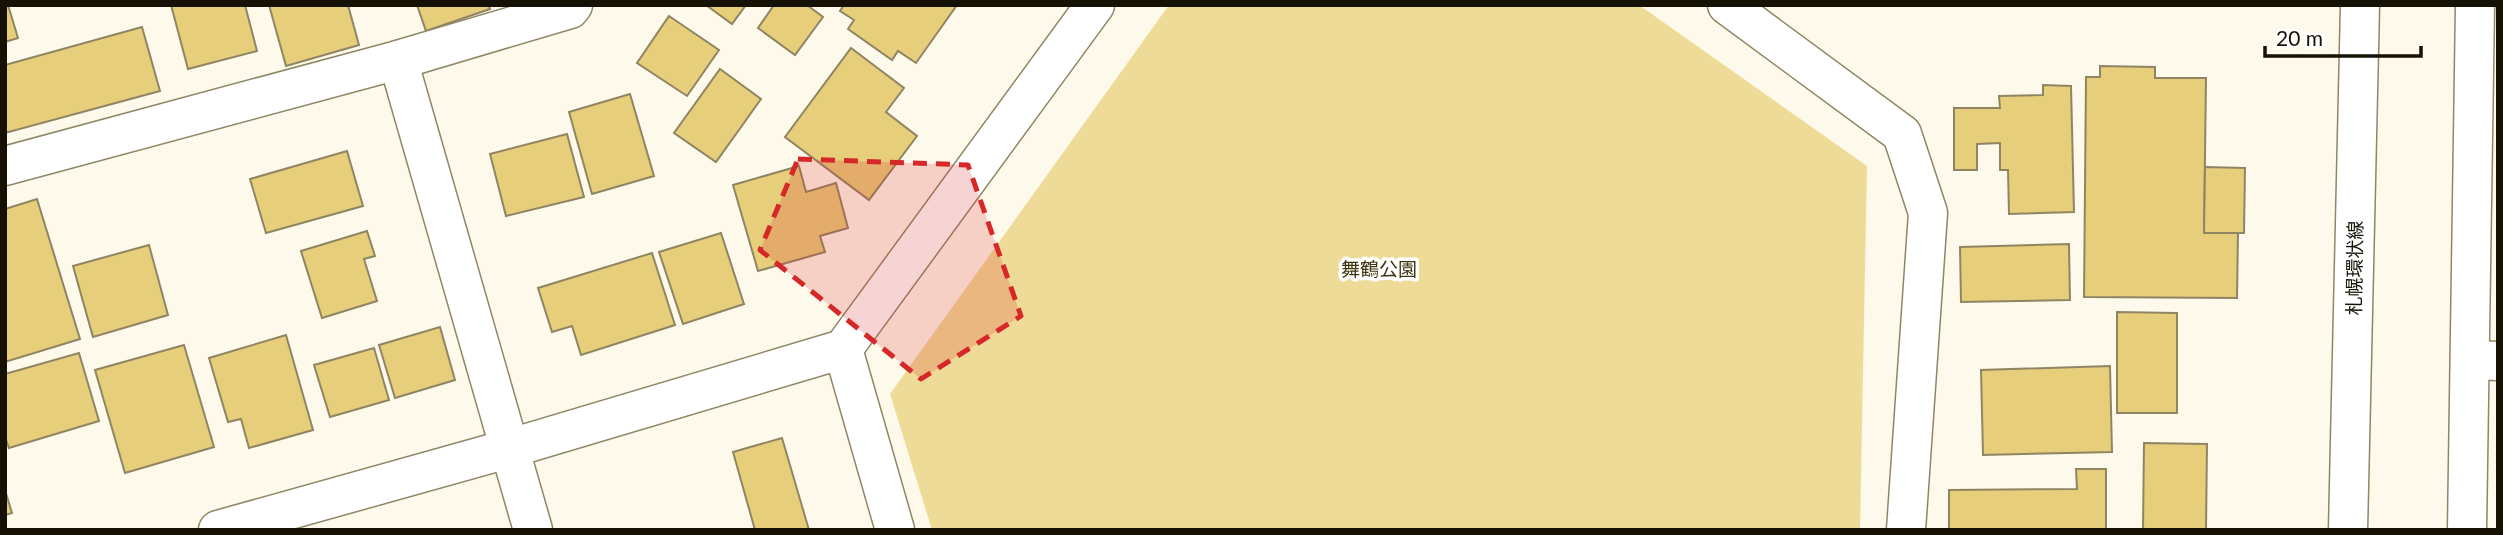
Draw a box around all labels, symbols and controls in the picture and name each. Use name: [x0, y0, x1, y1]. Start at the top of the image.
scale bar: [2265, 14, 2421, 58]
text: 20 m: [2276, 25, 2323, 50]
street label: 札幌環状線: [2342, 220, 2366, 316]
park label: 舞鶴公園: [1341, 257, 1417, 280]

